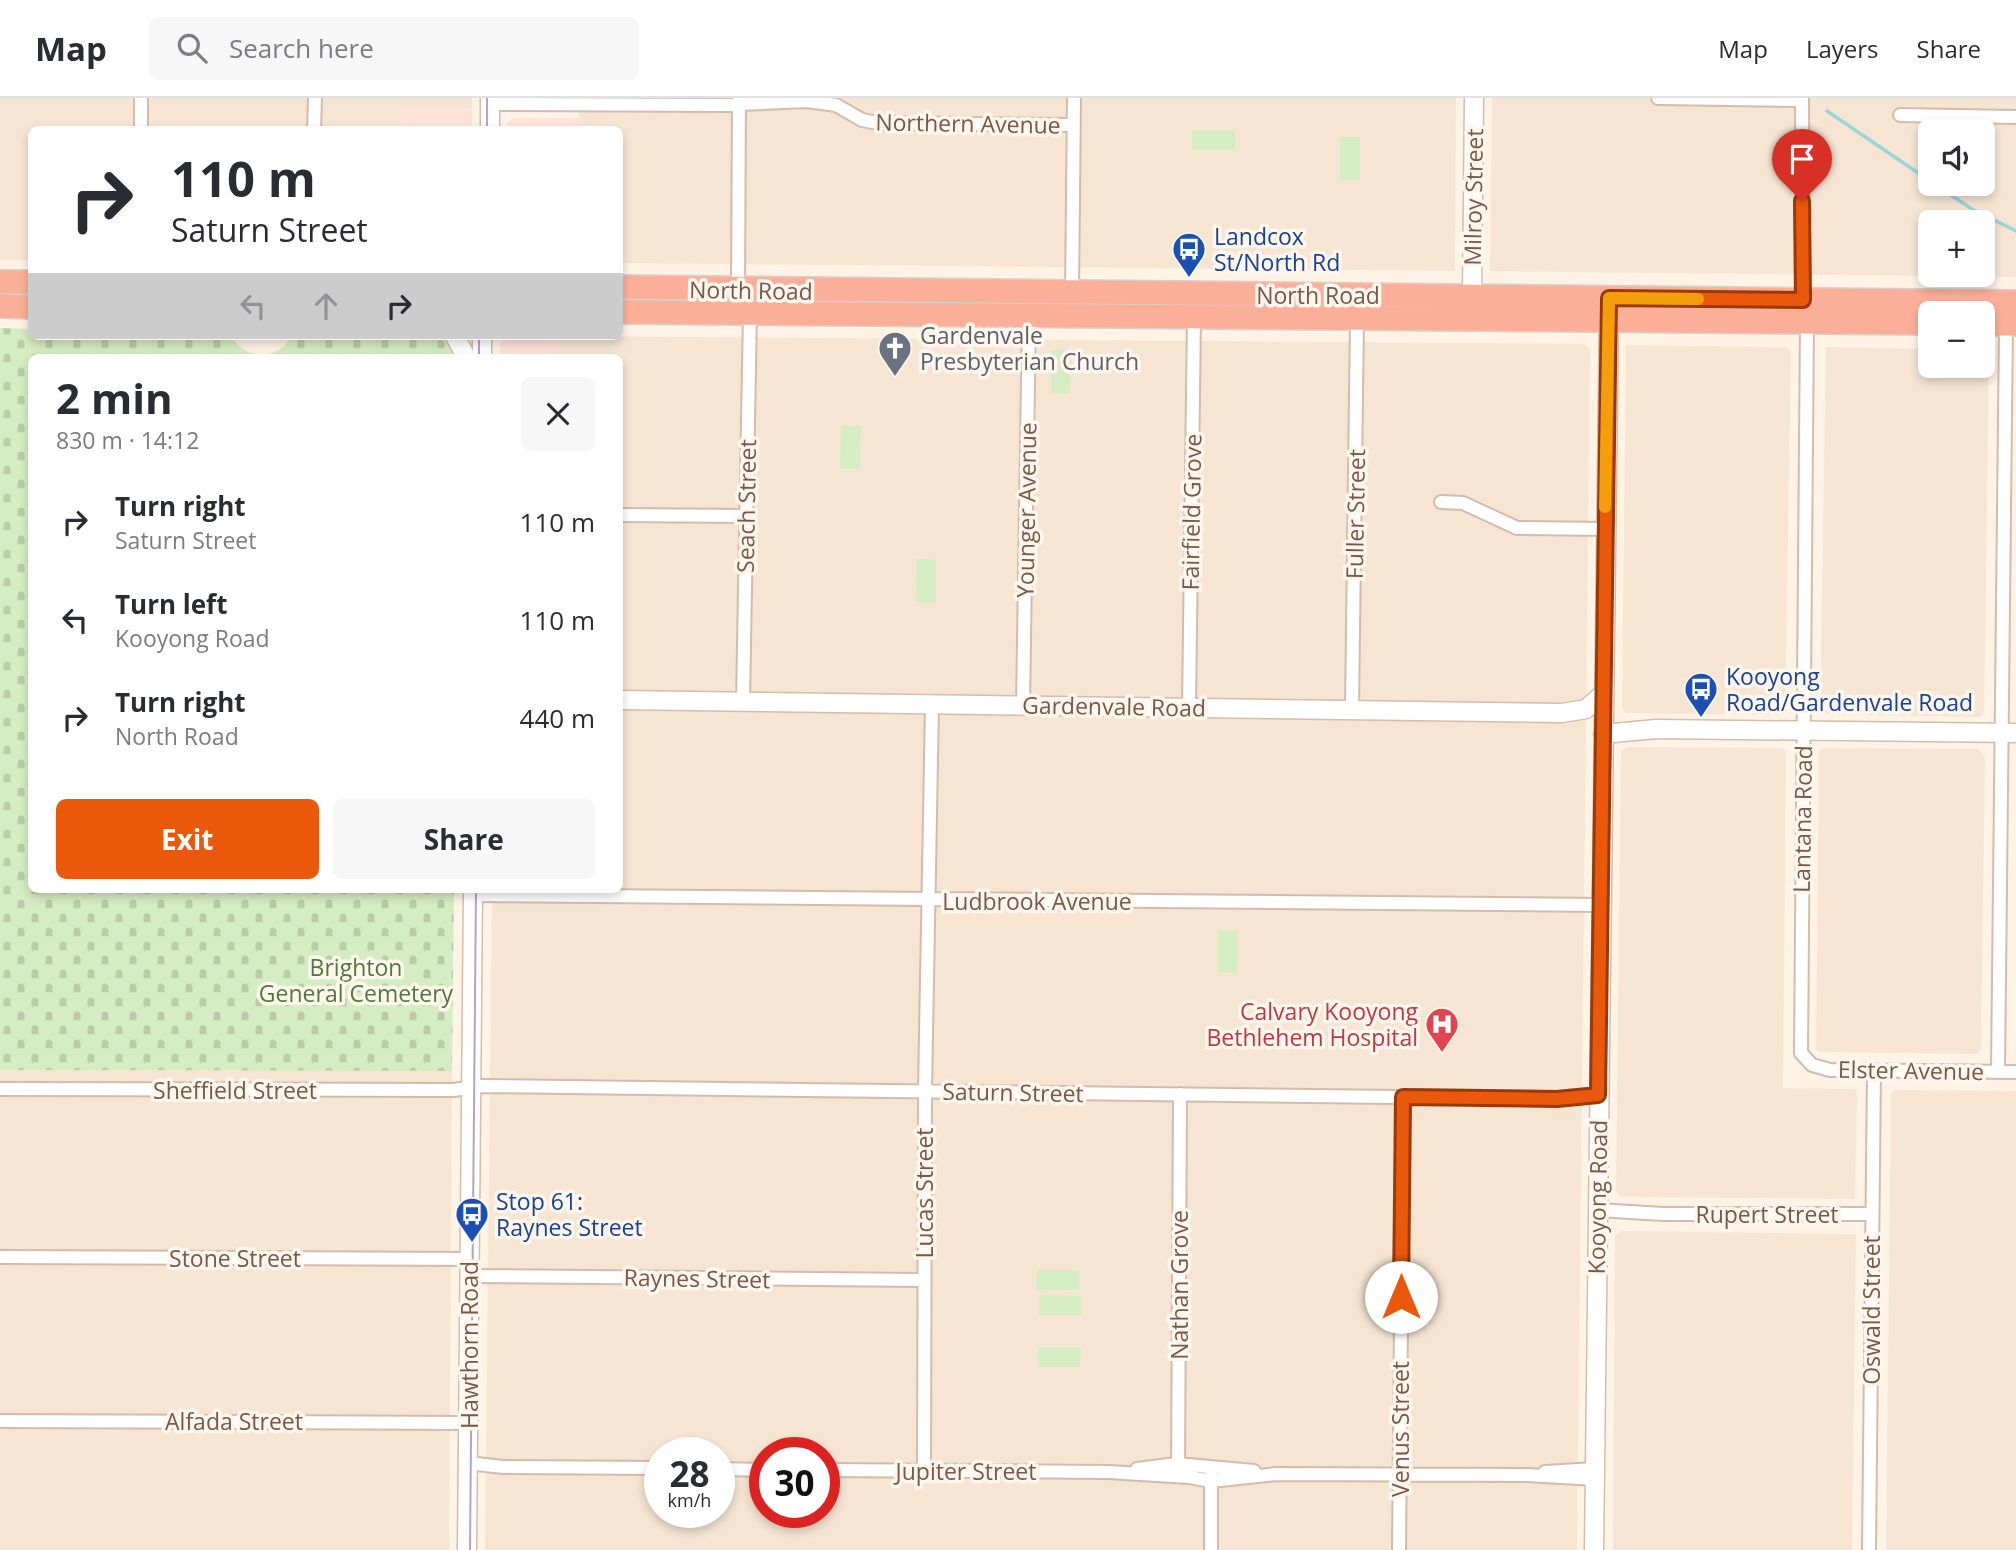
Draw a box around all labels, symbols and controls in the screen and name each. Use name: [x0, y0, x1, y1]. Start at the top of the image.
search box: [149, 17, 639, 80]
text: Map: [35, 26, 107, 71]
icon: search: [173, 29, 211, 67]
text: Search here: [229, 30, 374, 66]
text: Map: [1718, 32, 1768, 65]
text: Layers: [1806, 32, 1879, 65]
text: Share: [1917, 32, 1981, 65]
street label: Northern Avenue: [875, 105, 1061, 141]
map controls: [1918, 119, 1995, 378]
button: sound: [1918, 119, 1995, 196]
street label: Milroy Street: [1456, 128, 1490, 266]
pin: [1772, 129, 1832, 201]
icon: arrive: [1783, 140, 1821, 178]
text: 110 m: [171, 145, 316, 211]
icon: right: [56, 154, 147, 245]
text: Saturn Street: [171, 208, 368, 251]
button: +: [1918, 210, 1995, 287]
place label: Landcox St/North Rd: [1214, 220, 1340, 278]
bus stop icon: Landcox St/North Rd: [1170, 230, 1208, 279]
street label: North Road: [689, 273, 813, 307]
street label: North Road: [1256, 279, 1380, 311]
icon: left: [234, 287, 272, 325]
icon: ahead: [307, 287, 345, 325]
icon: right: [380, 287, 418, 325]
button: −: [1918, 301, 1995, 378]
place label: Gardenvale Presbyterian Church: [920, 319, 1139, 377]
church icon: Gardenvale Presbyterian Church: [876, 329, 914, 378]
text: 2 min: [56, 369, 173, 426]
button: close: [521, 377, 595, 451]
street label: Younger Avenue: [1008, 422, 1044, 598]
text: 830 m · 14:12: [56, 424, 199, 456]
street label: Fairfield Grove: [1174, 433, 1208, 591]
street label: Seach Street: [729, 439, 763, 573]
street label: Fuller Street: [1338, 449, 1372, 579]
text: Turn right: [115, 488, 246, 524]
icon: right: [56, 503, 94, 541]
text: 110 m: [520, 504, 595, 540]
text: Saturn Street: [115, 524, 256, 556]
text: Turn left: [115, 586, 227, 622]
icon: left: [56, 601, 94, 639]
text: 110 m: [520, 602, 595, 638]
text: Kooyong Road: [115, 622, 270, 654]
place label: Kooyong Road/Gardenvale Road: [1726, 660, 1973, 718]
bus stop icon: Kooyong Road/Gardenvale Road: [1682, 670, 1720, 719]
text: Turn right: [115, 684, 246, 720]
street label: Gardenvale Road: [1022, 688, 1206, 724]
icon: right: [56, 699, 94, 737]
text: 440 m: [520, 700, 595, 736]
text: North Road: [115, 720, 239, 752]
street label: Lantana Road: [1785, 745, 1819, 893]
button: Exit: [56, 799, 319, 879]
button: Share: [333, 799, 595, 879]
street label: Ludbrook Avenue: [942, 885, 1132, 917]
park label: Brighton General Cemetery: [259, 951, 454, 1009]
place label: Calvary Kooyong Bethlehem Hospital: [1206, 995, 1419, 1053]
hospital icon: Calvary Kooyong Bethlehem Hospital: [1423, 1005, 1461, 1054]
street label: Elster Avenue: [1838, 1053, 1984, 1087]
street label: Sheffield Street: [153, 1074, 317, 1106]
street label: Saturn Street: [942, 1075, 1084, 1109]
street label: Kooyong Road: [1580, 1119, 1614, 1275]
street label: Lucas Street: [908, 1127, 940, 1259]
place label: Stop 61: Raynes Street: [496, 1185, 643, 1243]
bus stop icon: Stop 61: Raynes Street: [453, 1195, 491, 1244]
street label: Rupert Street: [1695, 1198, 1839, 1230]
street label: Nathan Grove: [1163, 1210, 1195, 1360]
street label: Oswald Street: [1855, 1235, 1887, 1385]
street label: Stone Street: [169, 1242, 301, 1274]
position arrow: [1364, 1260, 1438, 1334]
street label: Hawthorn Road: [453, 1261, 485, 1429]
street label: Raynes Street: [623, 1261, 771, 1295]
street label: Venus Street: [1384, 1361, 1416, 1497]
street label: Alfada Street: [165, 1405, 303, 1437]
speed limit sign: 30: [749, 1437, 840, 1528]
text: 28: [669, 1450, 710, 1497]
street label: Jupiter Street: [894, 1455, 1036, 1487]
text: km/h: [668, 1488, 711, 1512]

